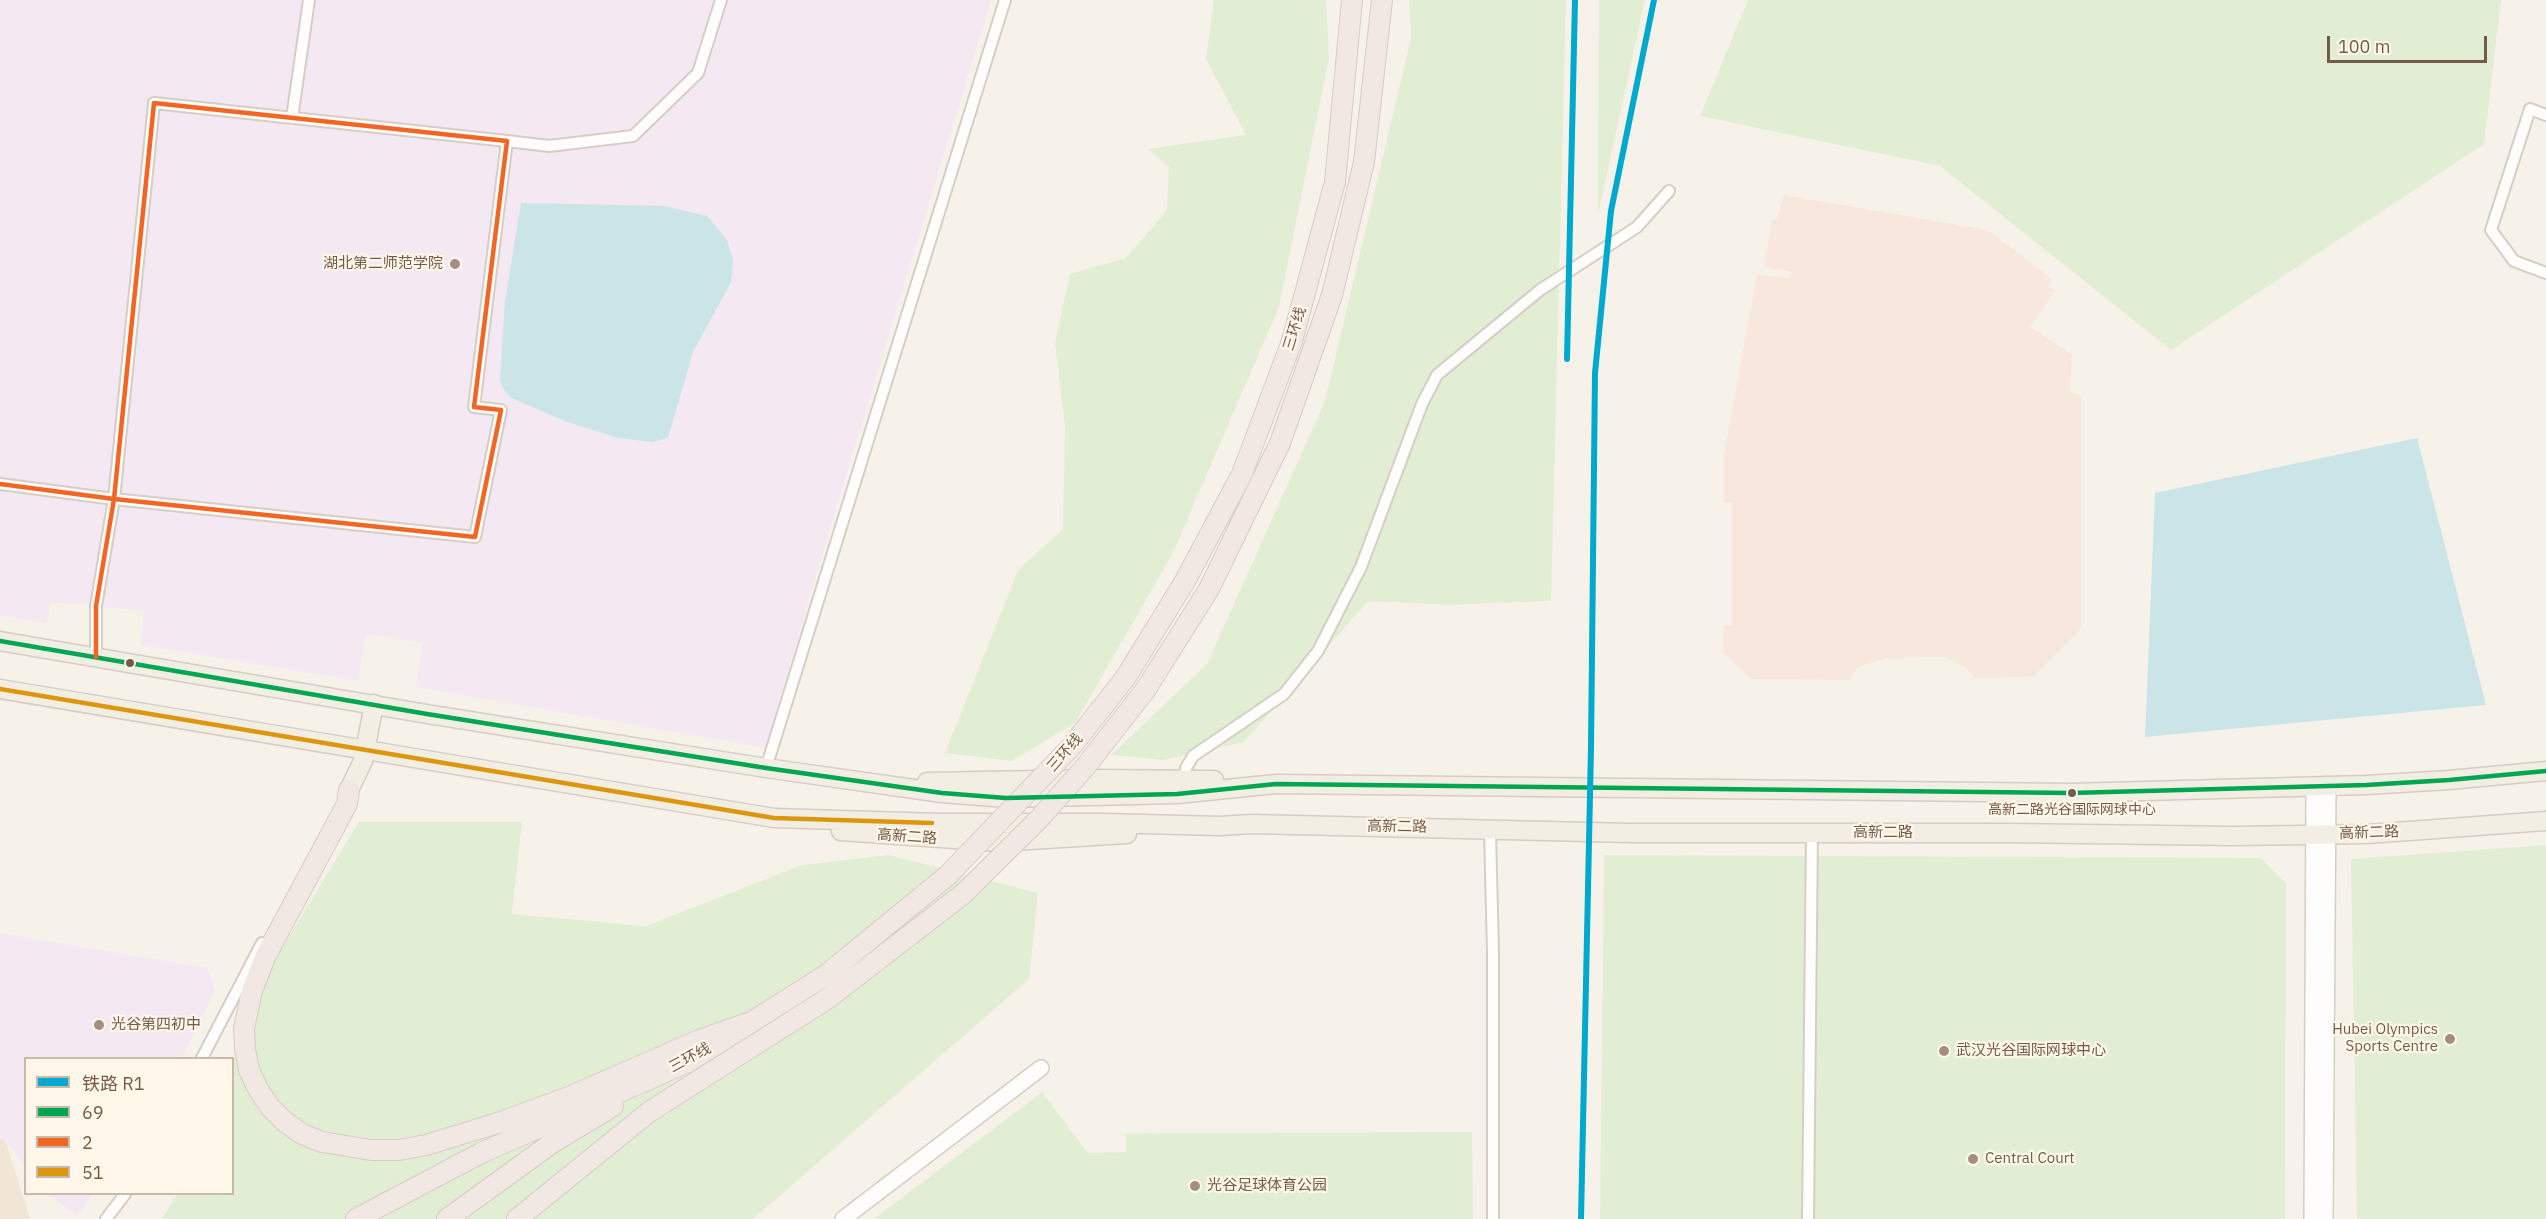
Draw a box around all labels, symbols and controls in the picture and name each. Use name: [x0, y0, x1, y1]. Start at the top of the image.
scale bar: [2330, 24, 2490, 62]
text: 100 m: [2338, 35, 2390, 58]
place label: 湖北第二师范学院: [323, 255, 443, 273]
marker: 湖北第二师范学院: [448, 257, 462, 271]
street label: 三环线: [1280, 305, 1310, 353]
unlabelled marker: [124, 657, 136, 669]
street label: 三环线: [1043, 730, 1087, 776]
marker: 高新二路光谷国际网球中心: [2066, 787, 2078, 799]
place label: 高新二路光谷国际网球中心: [1988, 802, 2156, 818]
street label: 高新二路: [1367, 817, 1427, 837]
street label: 高新二路: [2339, 823, 2399, 843]
street label: 高新二路: [1853, 824, 1913, 842]
street label: 高新二路: [876, 826, 938, 848]
place label: 光谷第四初中: [111, 1016, 201, 1034]
marker: 光谷第四初中: [92, 1018, 106, 1032]
place label: Hubei Olympics Sports Centre: [2332, 1021, 2438, 1056]
marker: Hubei Olympics Sports Centre: [2443, 1032, 2457, 1046]
street label: 三环线: [666, 1039, 714, 1077]
place label: 武汉光谷国际网球中心: [1956, 1042, 2106, 1060]
marker: 武汉光谷国际网球中心: [1937, 1044, 1951, 1058]
legend: [24, 1057, 234, 1195]
text: 铁路 R1: [82, 1072, 145, 1095]
text: 69: [82, 1101, 104, 1124]
text: 2: [82, 1131, 93, 1154]
place label: Central Court: [1985, 1150, 2074, 1168]
marker: Central Court: [1966, 1152, 1980, 1166]
text: 51: [82, 1161, 104, 1184]
place label: 光谷足球体育公园: [1207, 1177, 1327, 1195]
marker: 光谷足球体育公园: [1188, 1179, 1202, 1193]

